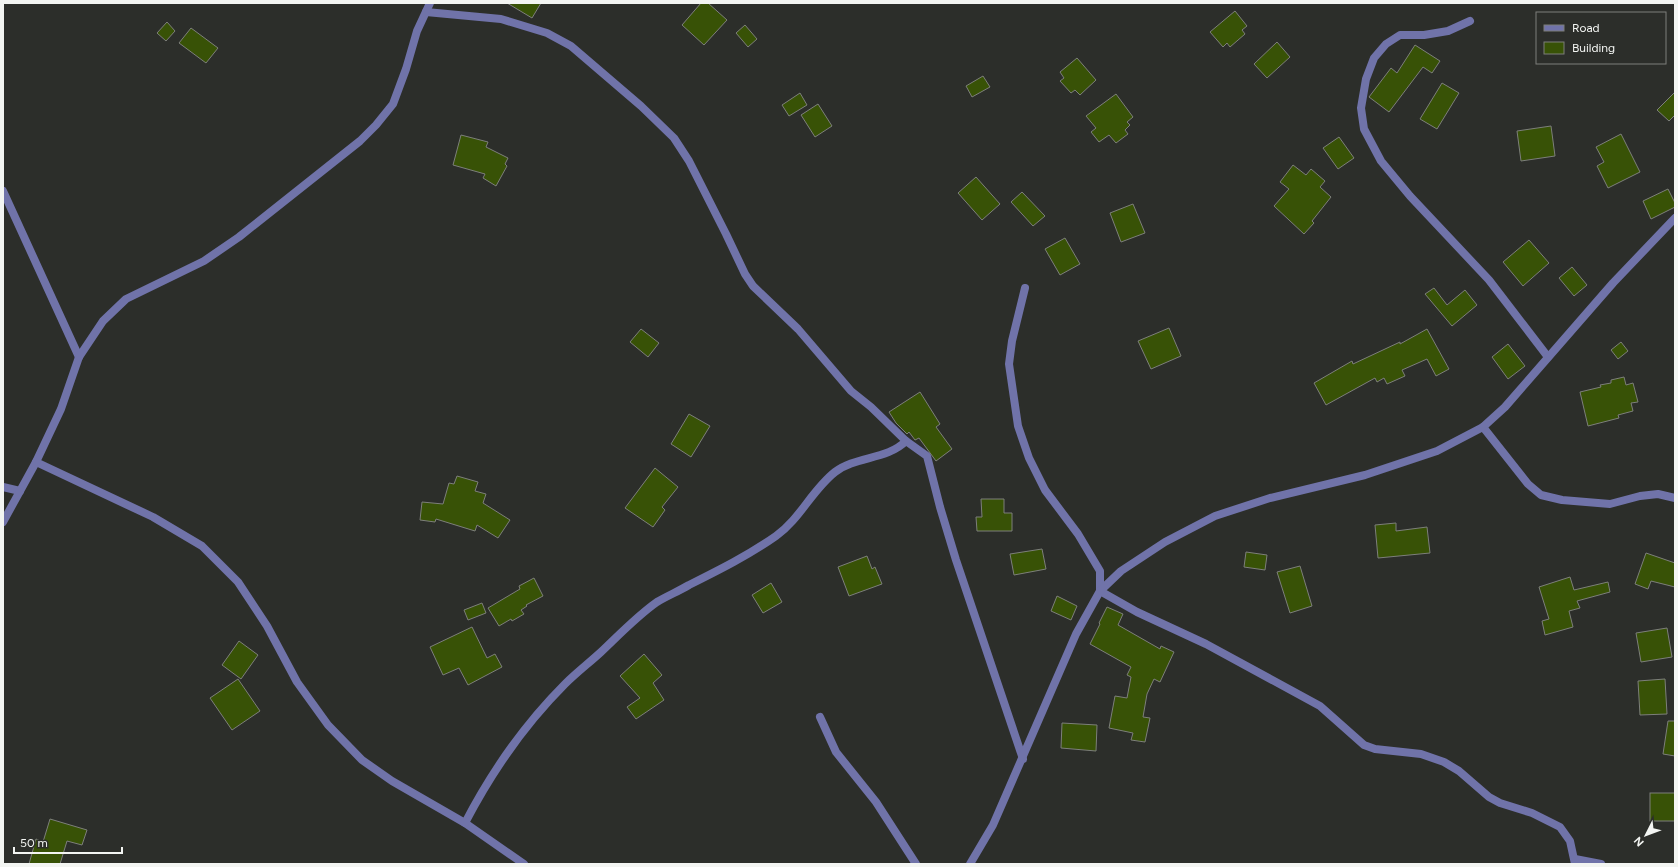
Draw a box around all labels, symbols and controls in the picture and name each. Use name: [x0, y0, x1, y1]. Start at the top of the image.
legend: [1536, 12, 1666, 64]
text: Road: [1572, 21, 1600, 35]
text: Building: [1572, 41, 1615, 55]
north arrow: [1626, 815, 1666, 855]
scale bar: [14, 829, 122, 855]
text: N: [1631, 834, 1647, 849]
text: 50 m: [20, 836, 48, 850]

